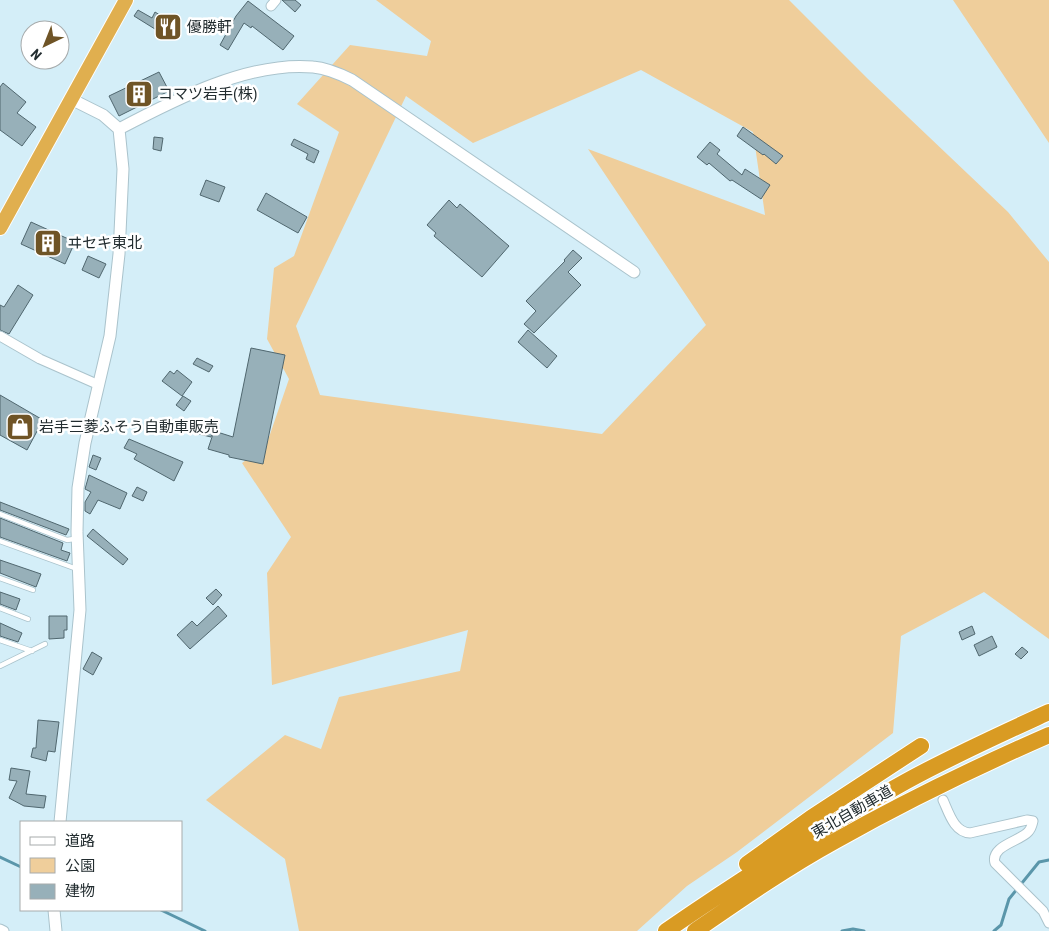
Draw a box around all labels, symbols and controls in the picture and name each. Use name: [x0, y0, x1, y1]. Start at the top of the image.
restaurant icon: 優勝軒: [153, 12, 183, 42]
place label: 優勝軒: [187, 18, 232, 36]
north arrow: [20, 20, 70, 70]
text: N: [28, 46, 45, 63]
building icon: コマツ岩手(株): [124, 79, 154, 109]
place label: コマツ岩手(株): [158, 85, 258, 103]
building icon: ヰセキ東北: [33, 228, 63, 258]
place label: ヰセキ東北: [67, 234, 142, 252]
shop icon: 岩手三菱ふそう自動車販売: [5, 412, 35, 442]
place label: 岩手三菱ふそう自動車販売: [39, 418, 219, 436]
street label: 東北自動車道: [809, 782, 895, 842]
legend: [20, 821, 182, 911]
text: 道路: [65, 832, 95, 850]
text: 公園: [65, 857, 95, 875]
text: 建物: [65, 882, 95, 900]

